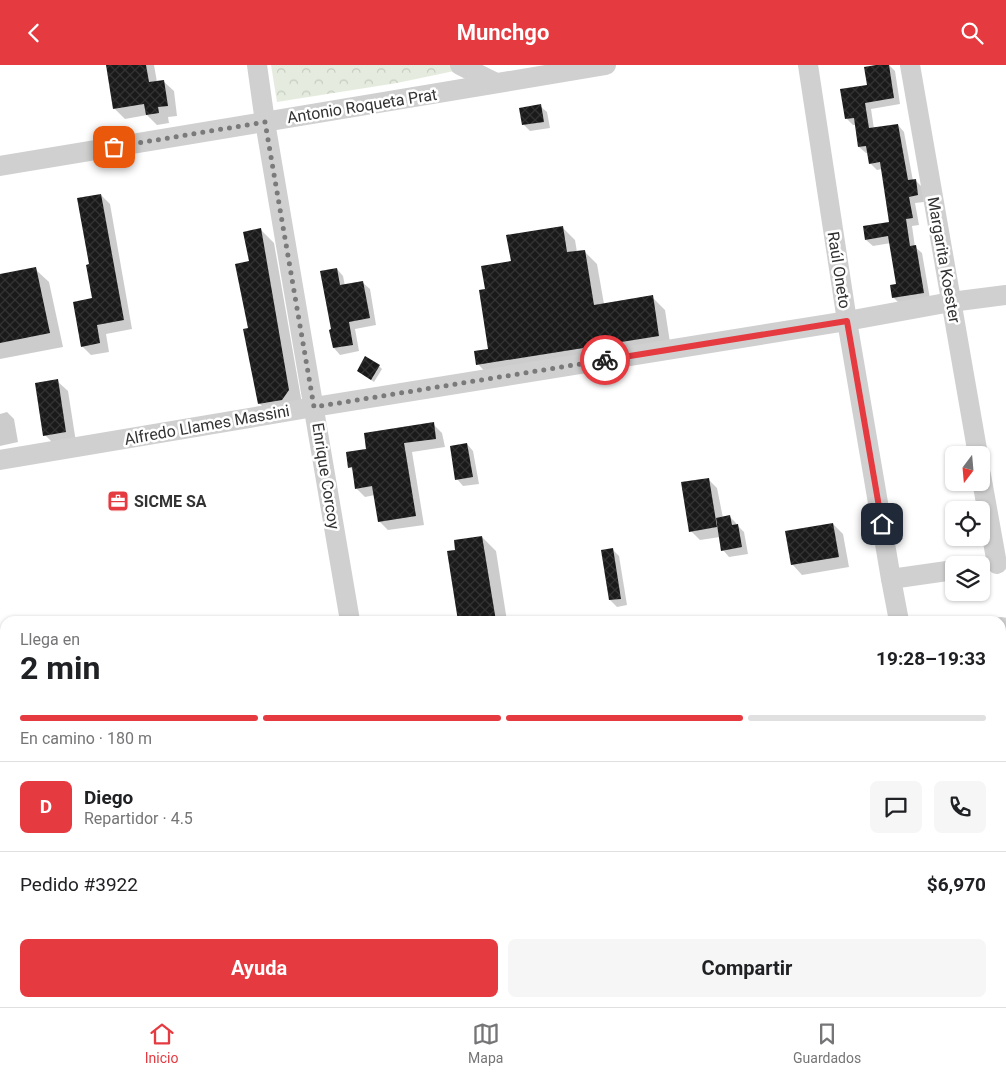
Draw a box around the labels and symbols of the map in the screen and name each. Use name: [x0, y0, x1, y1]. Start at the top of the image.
street label: Antonio Roqueta Prat: [286, 85, 438, 127]
pin: [93, 126, 135, 168]
street label: Margarita Koester: [924, 195, 965, 325]
street label: Raúl Oneto: [824, 230, 854, 310]
courier: [580, 335, 630, 385]
street label: Alfredo Llames Massini: [123, 401, 291, 449]
street label: Enrique Corcoy: [308, 421, 344, 531]
north arrow: [945, 446, 990, 491]
office icon: SICME SA: [106, 489, 130, 513]
place label: SICME SA: [134, 492, 207, 511]
pin: [861, 503, 903, 545]

